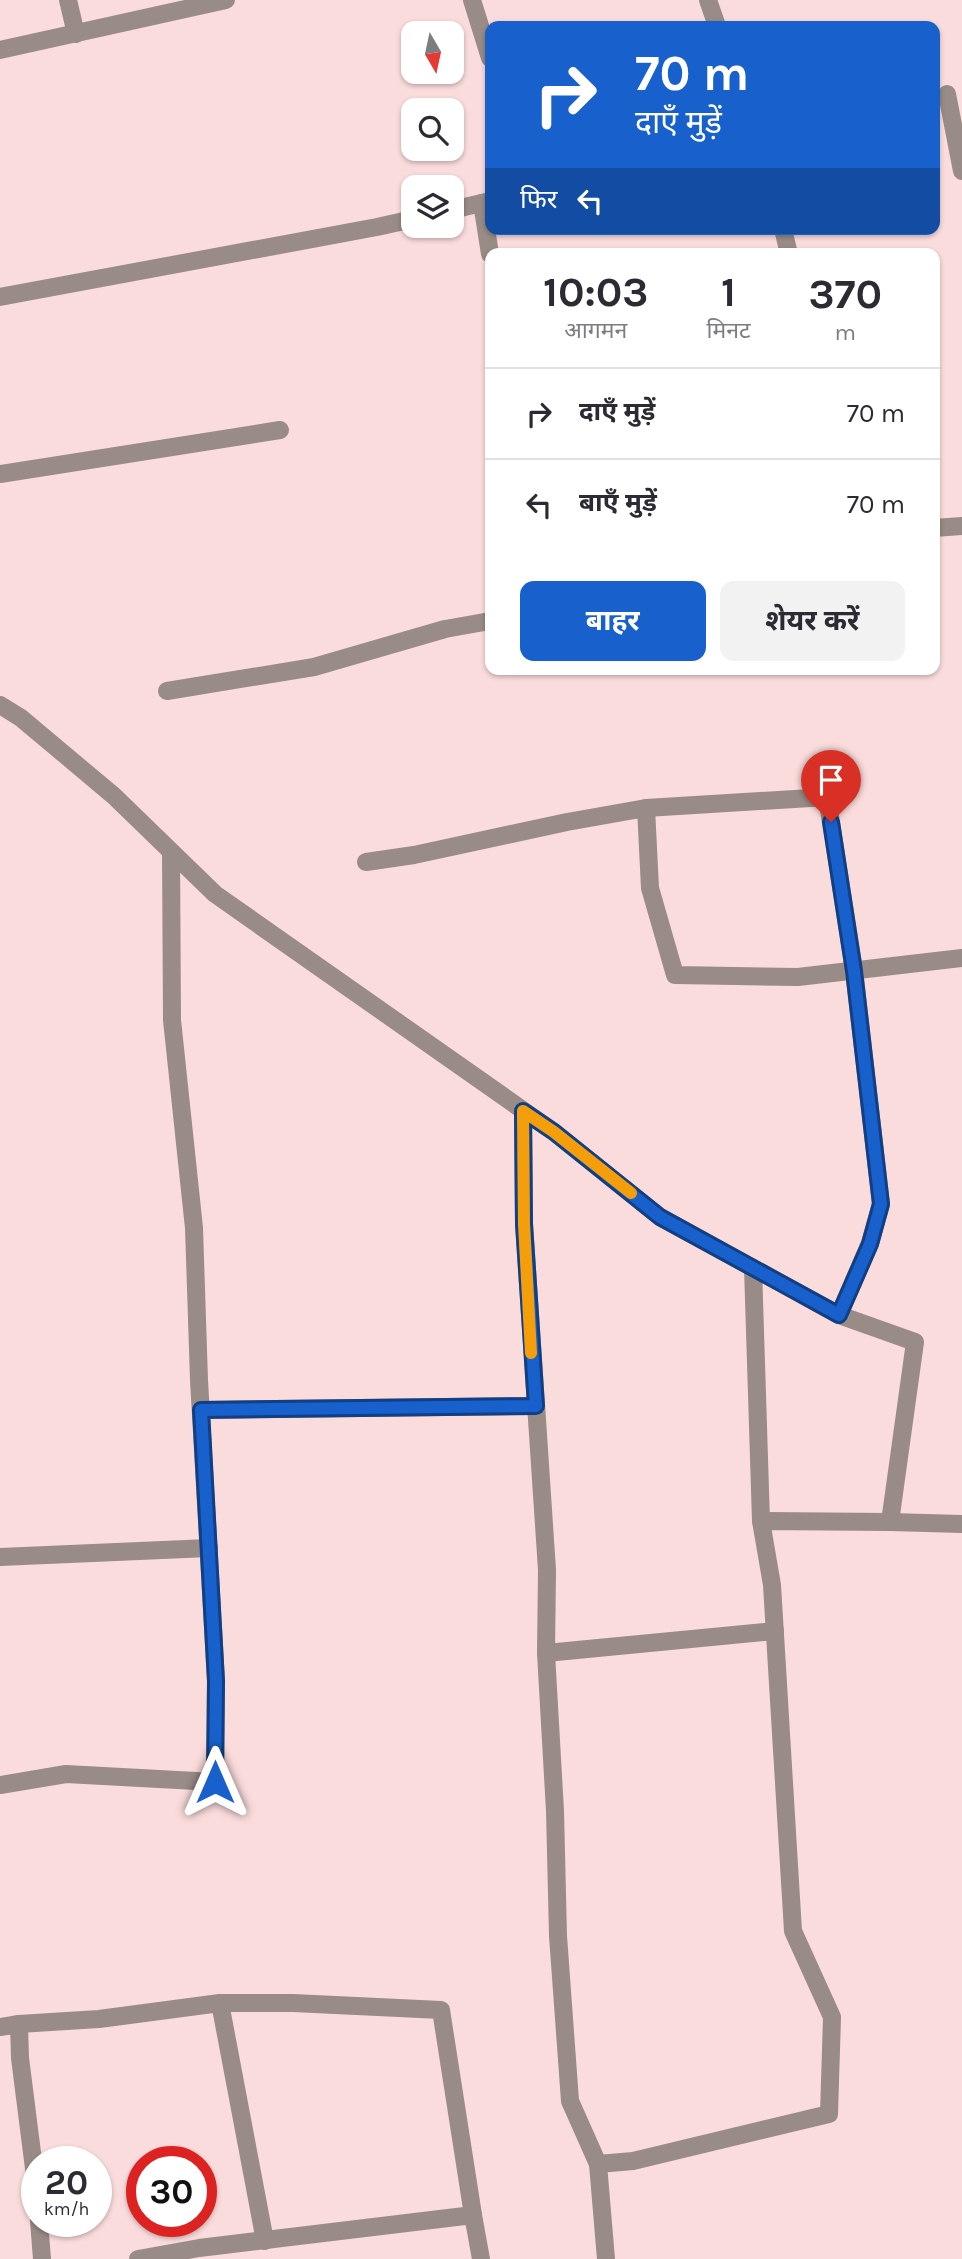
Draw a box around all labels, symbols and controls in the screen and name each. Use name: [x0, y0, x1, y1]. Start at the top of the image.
north arrow: [401, 21, 464, 84]
map controls: [401, 21, 464, 238]
text: 70 m: [635, 45, 749, 102]
icon: right: [520, 49, 611, 140]
button: search: [401, 98, 464, 161]
text: दाएँ मुड़ें: [635, 104, 722, 141]
button: layers: [401, 175, 464, 238]
icon: left: [571, 182, 609, 220]
text: फिर: [520, 184, 557, 215]
text: 10:03: [543, 267, 648, 317]
text: 1: [721, 267, 736, 317]
text: 370: [808, 269, 882, 319]
text: आगमन: [564, 317, 627, 344]
text: मिनट: [706, 317, 751, 344]
text: m: [834, 319, 856, 346]
icon: right: [520, 395, 558, 433]
text: दाएँ मुड़ें: [579, 396, 655, 427]
text: 70 m: [847, 398, 905, 429]
icon: left: [520, 486, 558, 524]
text: बाएँ मुड़ें: [579, 487, 657, 518]
text: 70 m: [847, 489, 905, 520]
button: बाहर: [520, 581, 706, 661]
button: शेयर करें: [720, 581, 905, 661]
pin: [801, 750, 861, 822]
icon: arrive: [812, 761, 850, 799]
position arrow: [178, 1745, 252, 1819]
speed limit sign: 30: [126, 2146, 217, 2237]
text: 20: [45, 2162, 88, 2203]
text: km/h: [44, 2198, 89, 2220]

